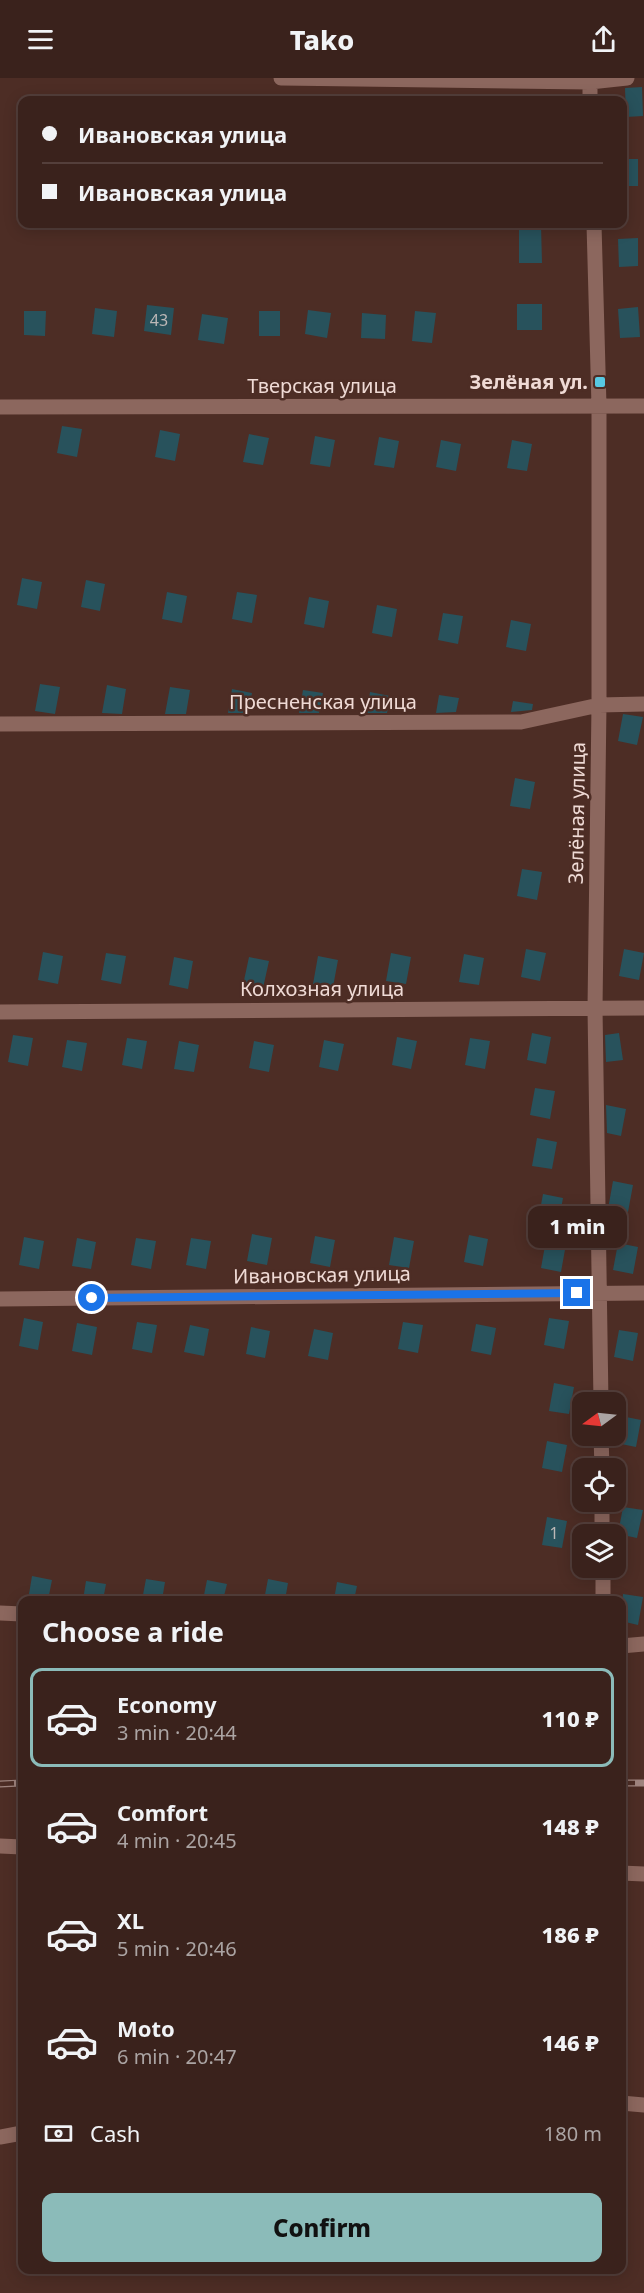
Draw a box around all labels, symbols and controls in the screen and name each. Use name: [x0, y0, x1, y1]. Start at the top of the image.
text: Tako: [290, 21, 354, 58]
icon: menu: [24, 23, 57, 56]
icon: share: [587, 23, 620, 56]
text: Ивановская улица: [78, 119, 287, 149]
text: Ивановская улица: [78, 177, 287, 207]
house number: 43: [150, 309, 168, 331]
place label: Зелёная ул.: [469, 368, 588, 395]
street label: Тверская улица: [247, 372, 397, 399]
marker: Зелёная ул.: [593, 375, 607, 389]
street label: Пресненская улица: [229, 688, 417, 715]
street label: Зелёная улица: [562, 742, 591, 884]
street label: Колхозная улица: [240, 975, 404, 1002]
callout: 1 min: [528, 1206, 626, 1248]
text: 1 min: [550, 1213, 605, 1240]
street label: Ивановская улица: [233, 1259, 411, 1290]
route end: [563, 1279, 590, 1306]
route start: [78, 1284, 105, 1311]
north arrow: [572, 1392, 626, 1446]
map controls: [572, 1392, 626, 1578]
button: locate: [572, 1458, 626, 1512]
house number: 1: [549, 1522, 559, 1544]
button: layers: [572, 1524, 626, 1578]
text: Choose a ride: [42, 1613, 224, 1650]
text: Economy: [117, 1689, 216, 1719]
icon: car: [45, 1691, 99, 1745]
text: 110 ₽: [542, 1703, 599, 1733]
text: 3 min · 20:44: [117, 1719, 237, 1746]
text: Comfort: [117, 1797, 208, 1827]
icon: car: [45, 1799, 99, 1853]
text: 148 ₽: [542, 1811, 599, 1841]
text: 4 min · 20:45: [117, 1827, 237, 1854]
text: XL: [117, 1905, 144, 1935]
icon: car: [45, 1907, 99, 1961]
text: 186 ₽: [542, 1919, 599, 1949]
text: 5 min · 20:46: [117, 1935, 237, 1962]
text: Moto: [117, 2013, 175, 2043]
icon: car: [45, 2015, 99, 2069]
text: 146 ₽: [542, 2027, 599, 2057]
text: 6 min · 20:47: [117, 2043, 237, 2070]
icon: cash: [42, 2117, 75, 2150]
text: Cash: [90, 2118, 140, 2148]
text: 180 m: [544, 2120, 602, 2147]
button: Confirm: [42, 2193, 602, 2262]

